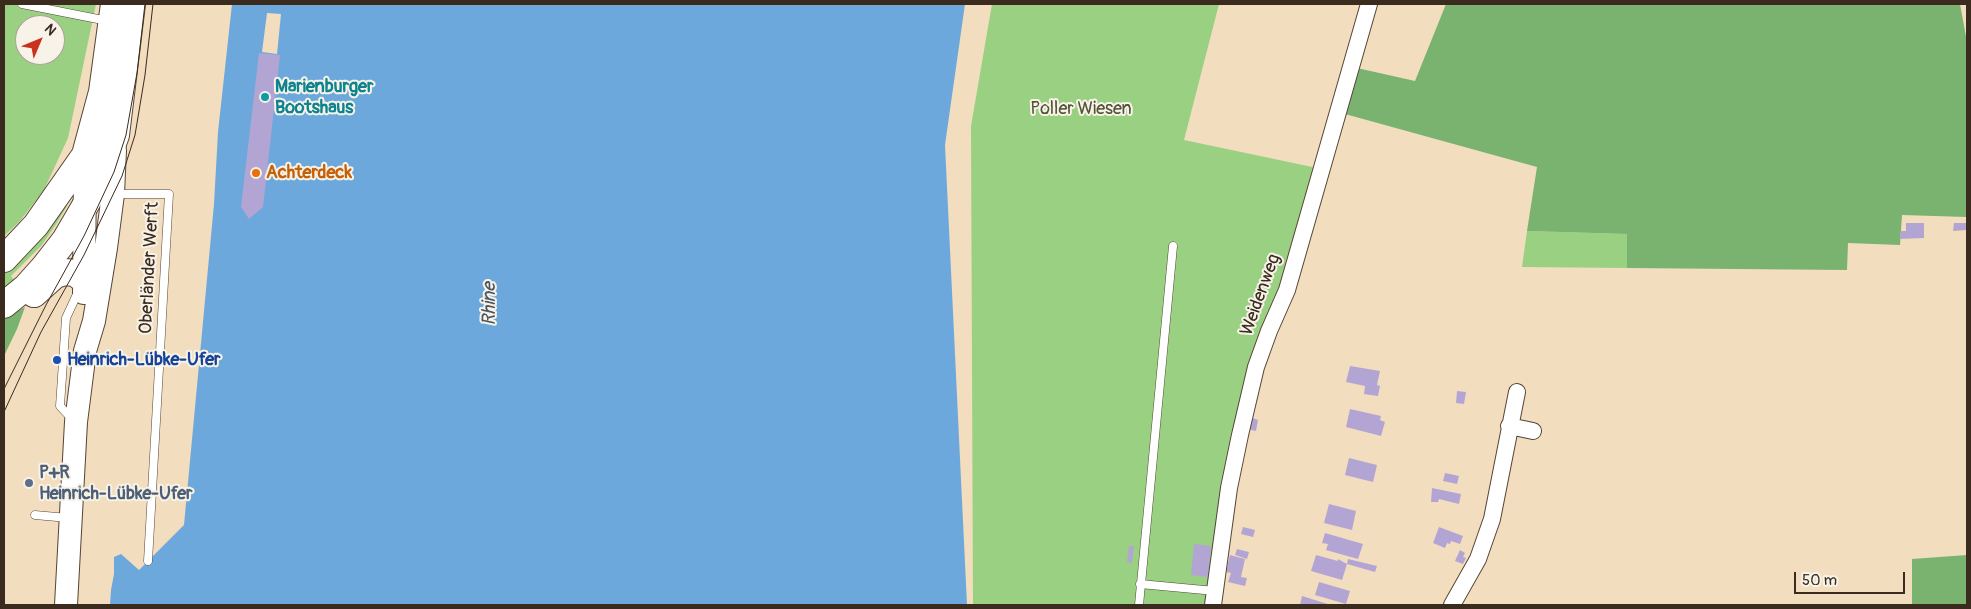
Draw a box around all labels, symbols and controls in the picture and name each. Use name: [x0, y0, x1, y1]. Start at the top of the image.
north arrow: [15, 15, 65, 65]
text: N: [41, 20, 60, 39]
place label: Marienburger Bootshaus: [275, 76, 373, 118]
marker: Marienburger Bootshaus: [259, 91, 271, 103]
park label: Poller Wiesen: [1030, 98, 1132, 120]
place label: Achterdeck: [266, 162, 352, 184]
marker: Achterdeck: [250, 167, 262, 179]
street label: Oberländer Werft: [136, 202, 164, 334]
street label: Weidenweg: [1236, 251, 1286, 339]
water label: Rhine: [479, 282, 501, 326]
place label: Heinrich-Lübke-Ufer: [67, 349, 220, 371]
marker: Heinrich-Lübke-Ufer: [51, 354, 63, 366]
place label: P+R Heinrich-Lübke-Ufer: [39, 462, 192, 504]
marker: P+R Heinrich-Lübke-Ufer: [23, 477, 35, 489]
scale bar: [1796, 562, 1907, 594]
text: 50 m: [1802, 571, 1837, 590]

